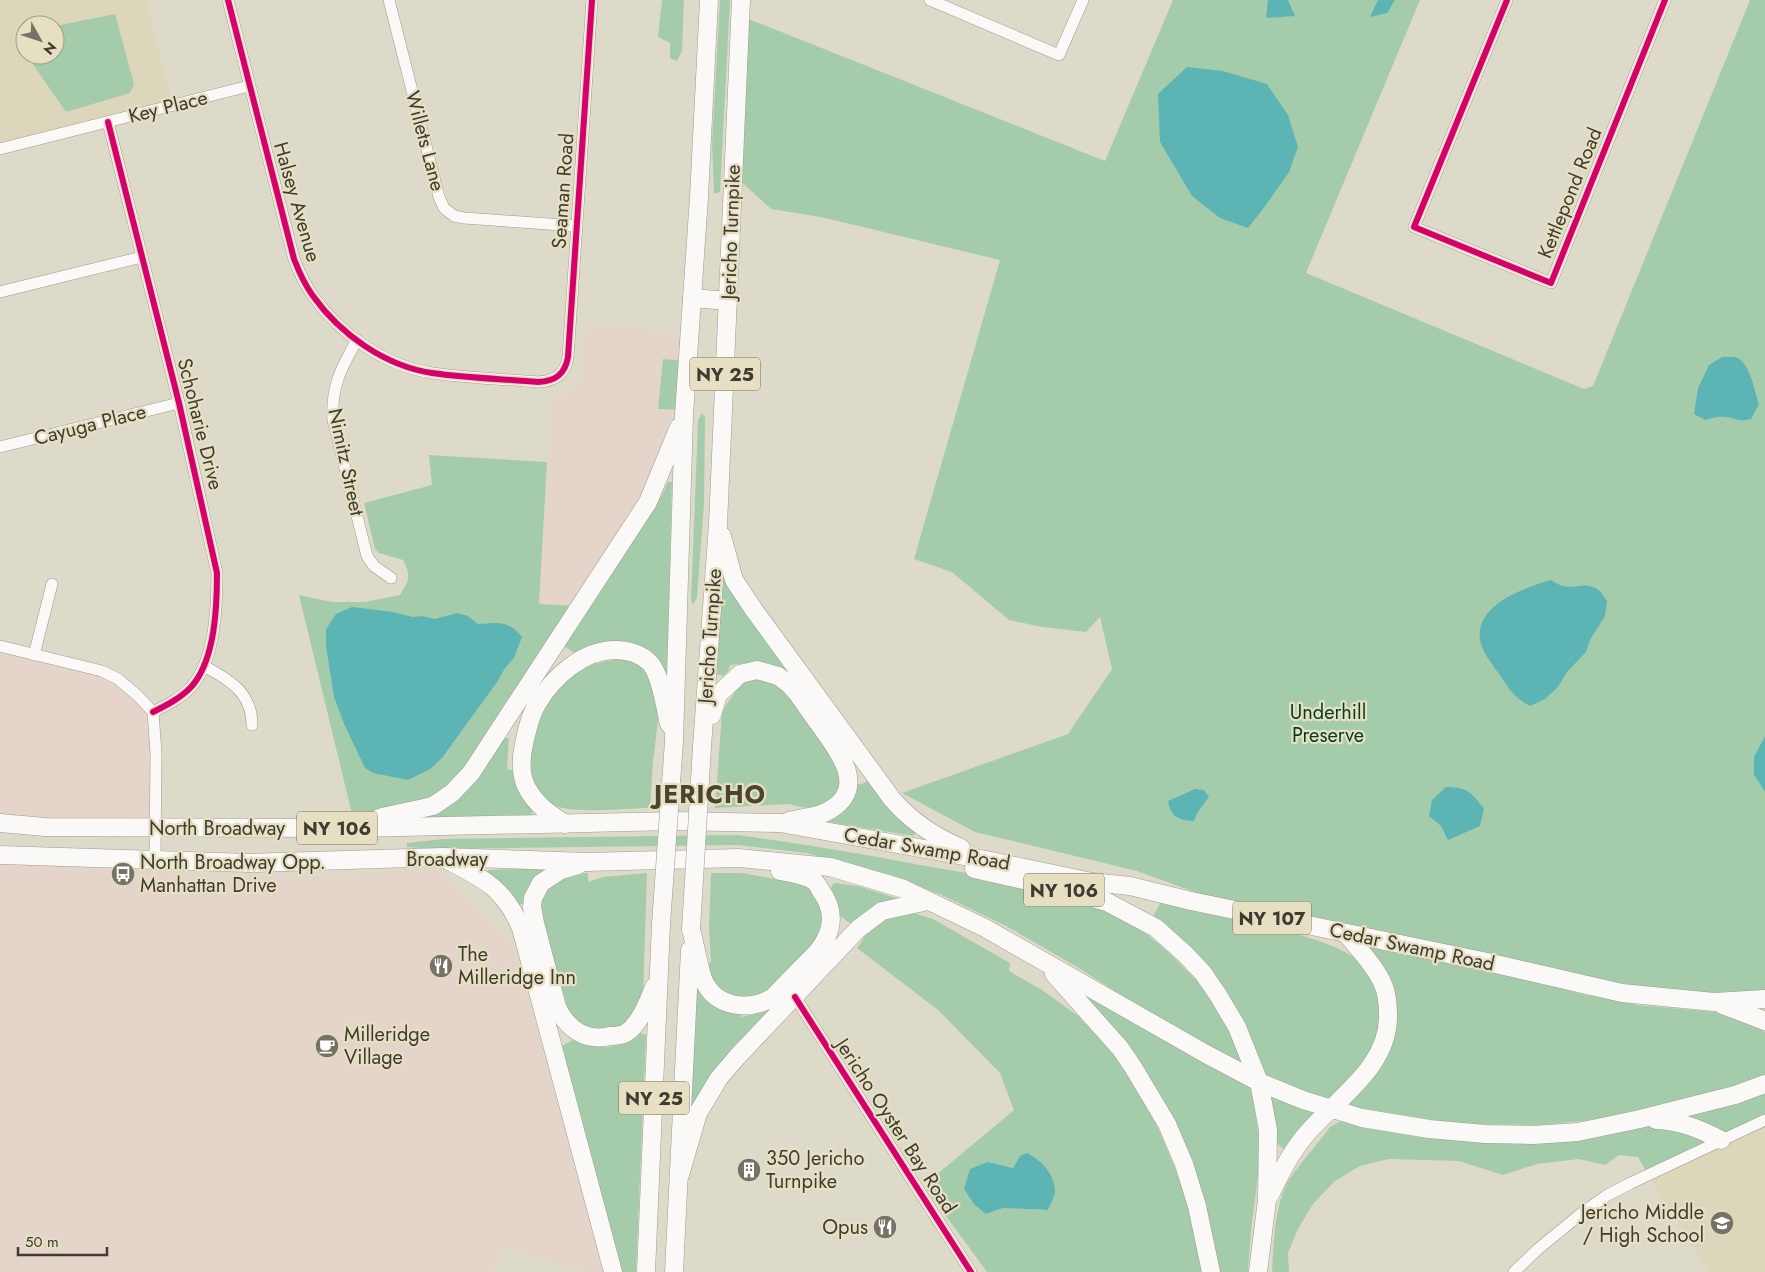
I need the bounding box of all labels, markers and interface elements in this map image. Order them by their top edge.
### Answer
north arrow [15,15,65,65]
text: N [39,38,61,59]
street label: Key Place [125,83,211,131]
street label: Willets Lane [398,88,452,194]
street label: Kettlepond Road [1531,123,1609,263]
street label: Seaman Road [544,132,582,250]
street label: Halsey Avenue [266,139,328,265]
street label: Jericho Turnpike [714,164,748,303]
street label: Schoharie Drive [170,355,230,493]
road number: NY 25 [690,358,760,390]
street label: Cayuga Place [31,397,149,453]
street label: Nimitz Street [320,406,372,519]
street label: Jericho Turnpike [691,568,729,707]
park label: Underhill Preserve [1290,698,1366,750]
district label: JERICHO [649,776,766,812]
road number: NY 106 [297,811,377,844]
street label: North Broadway [149,814,285,843]
street label: Cedar Swamp Road [842,820,1012,878]
street label: Broadway [406,845,488,874]
place label: North Broadway Opp. Manhattan Drive [140,848,326,900]
bus stop icon: North Broadway Opp. Manhattan Drive [110,861,136,887]
road number: NY 106 [1024,874,1104,906]
road number: NY 107 [1233,901,1311,934]
street label: Cedar Swamp Road [1327,915,1497,979]
place label: The Milleridge Inn [458,940,576,992]
restaurant icon: The Milleridge Inn [428,953,454,979]
place label: Milleridge Village [344,1020,430,1072]
street label: Jericho Oyster Bay Road [827,1030,964,1219]
cafe icon: Milleridge Village [314,1033,340,1059]
road number: NY 25 [619,1082,689,1114]
place label: 350 Jericho Turnpike [766,1144,864,1196]
building icon: 350 Jericho Turnpike [736,1157,762,1183]
place label: Jericho Middle / High School [1578,1198,1704,1250]
school or university icon: Jericho Middle / High School [1709,1210,1735,1236]
place label: Opus [822,1213,868,1242]
restaurant icon: Opus [872,1214,898,1240]
scale bar [18,1224,106,1256]
text: 50 m [25,1231,59,1253]

